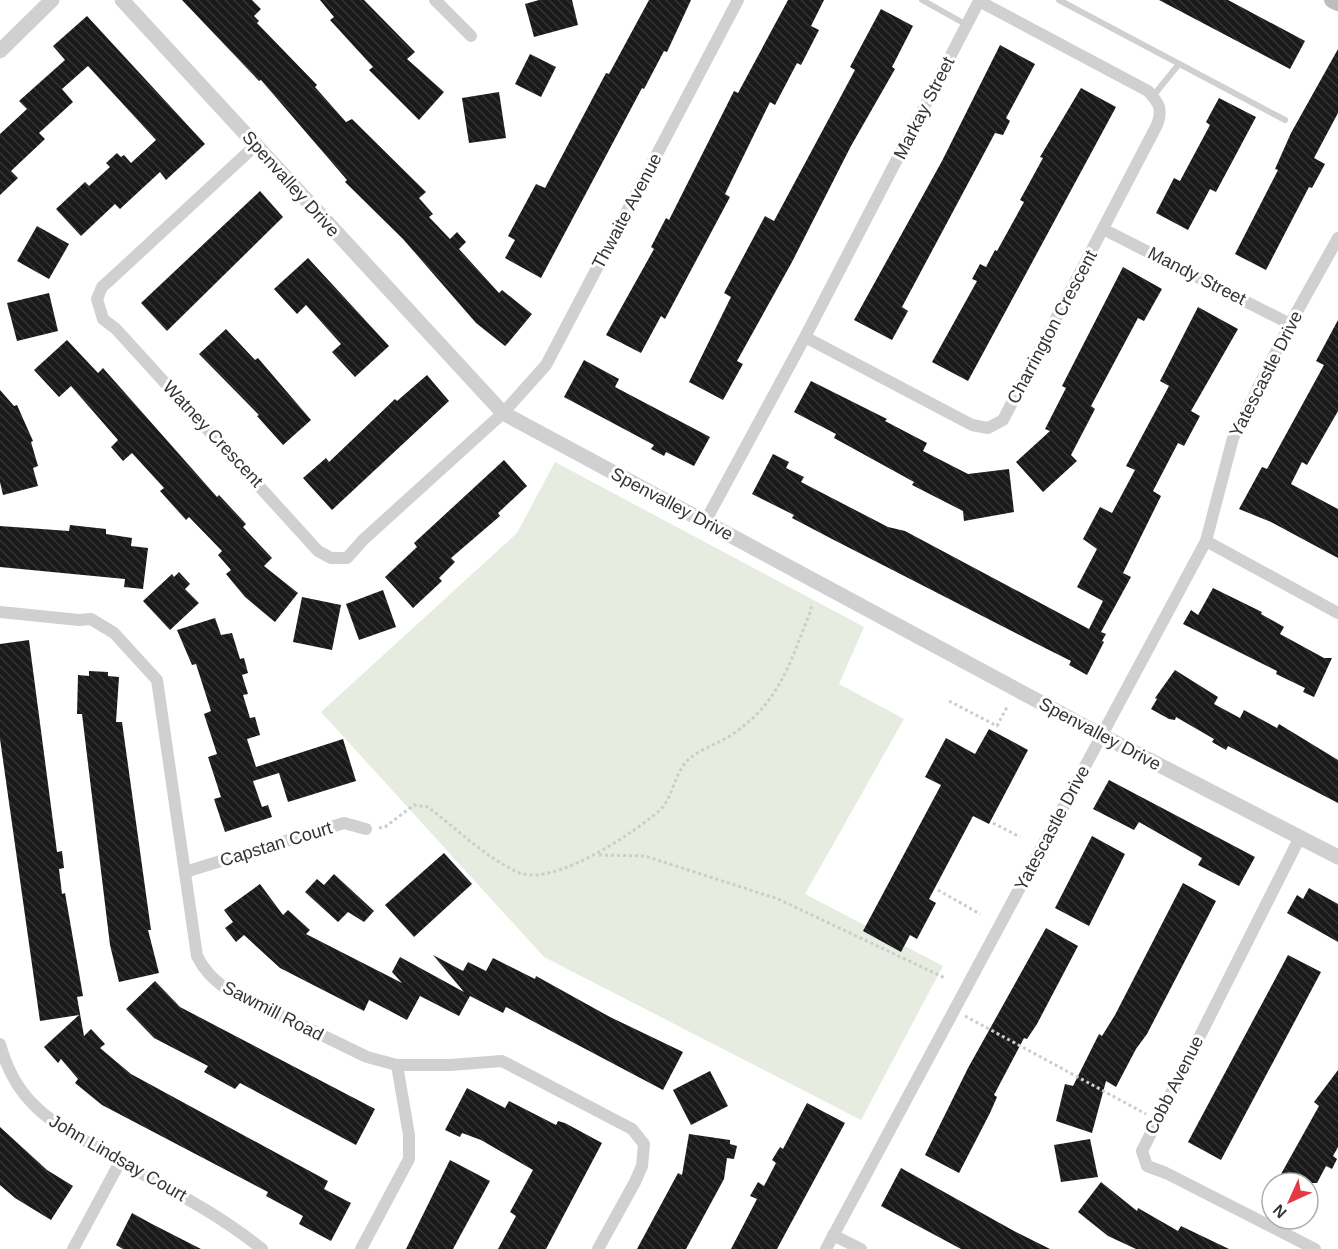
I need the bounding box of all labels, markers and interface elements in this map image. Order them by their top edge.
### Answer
street label: Markay Street [890,54,958,162]
street label: Spenvalley Drive [238,127,344,241]
street label: Thwaite Avenue [588,150,666,272]
street label: Mandy Street [1145,243,1249,309]
street label: Charrington Crescent [1003,247,1101,407]
street label: Yatescastle Drive [1226,308,1306,440]
street label: Watney Crescent [159,377,267,491]
street label: Spenvalley Drive [608,463,736,545]
street label: Spenvalley Drive [1036,693,1164,775]
street label: Yatescastle Drive [1011,762,1093,894]
street label: Capstan Court [218,817,334,871]
street label: Sawmill Road [219,977,327,1045]
street label: Cobb Avenue [1141,1032,1207,1138]
street label: John Lindsay Court [46,1111,190,1205]
north arrow [1260,1171,1320,1231]
text: N [1270,1201,1290,1221]

